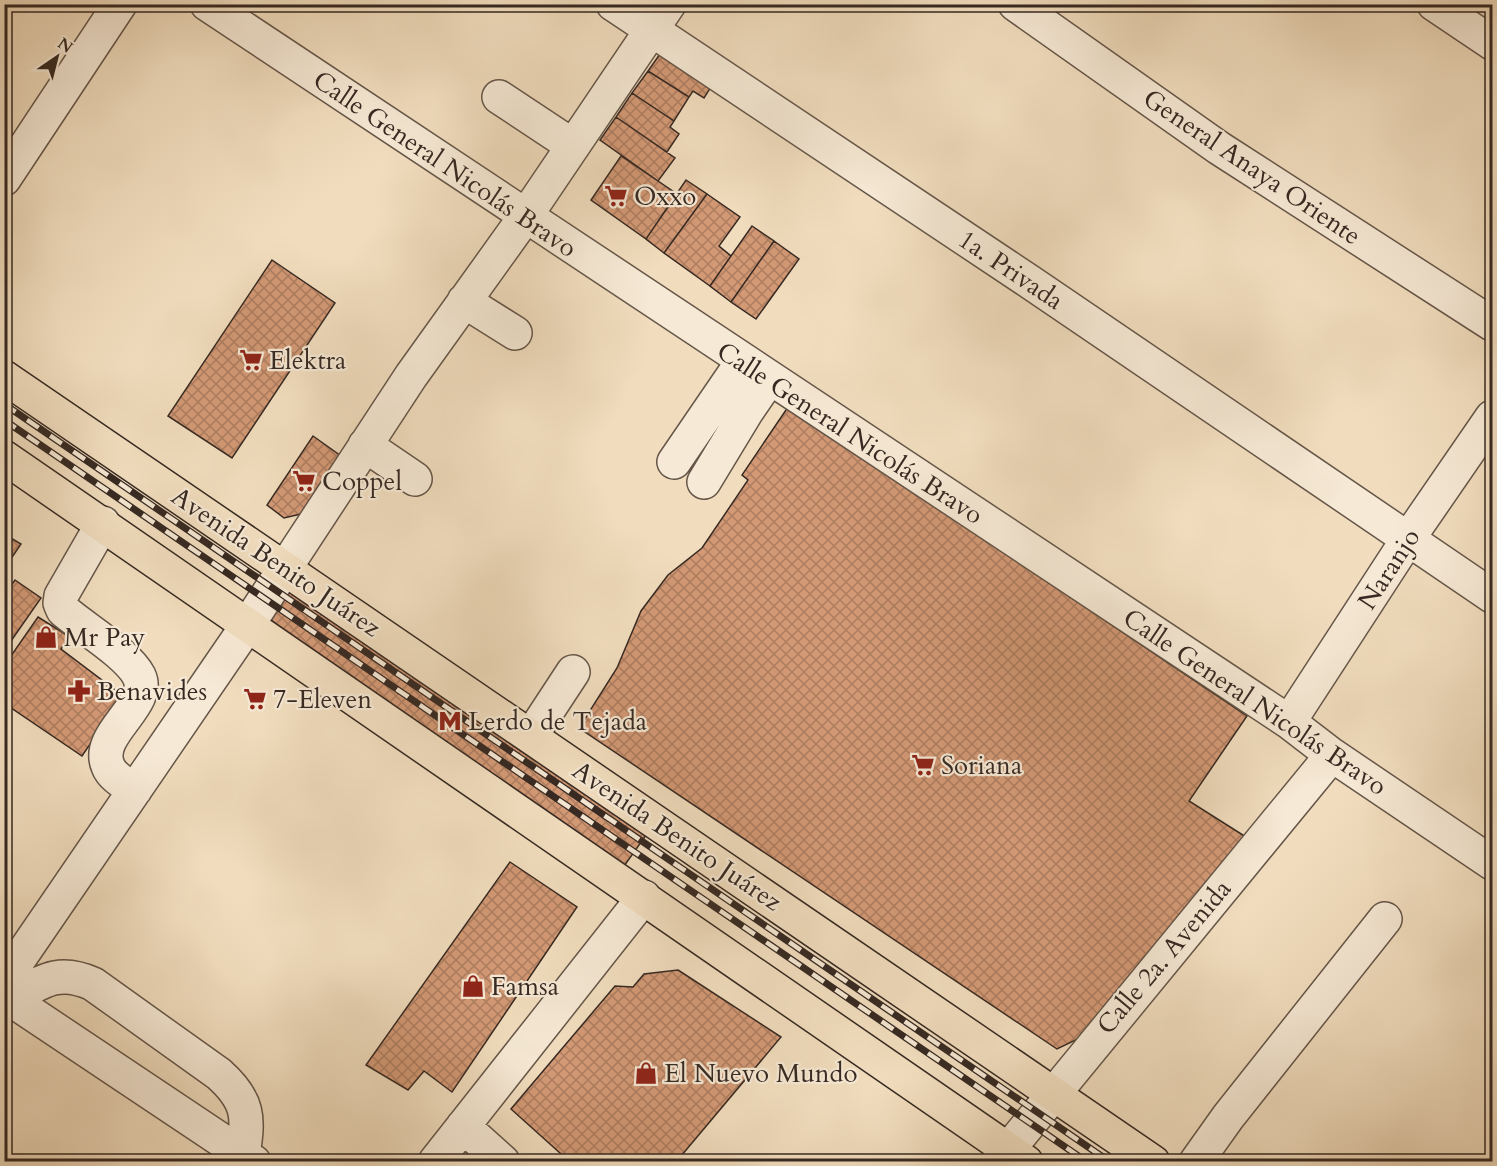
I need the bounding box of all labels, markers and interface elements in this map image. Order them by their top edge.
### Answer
north arrow [27,27,87,87]
text: N [53,33,77,59]
street label: Calle General Nicolás Bravo [306,63,584,265]
street label: General Anaya Oriente [1136,81,1368,253]
place label: Oxxo [634,179,696,214]
supermarket icon: Oxxo [603,183,629,209]
street label: 1a. Privada [952,222,1070,318]
street label: Calle General Nicolás Bravo [710,334,990,532]
place label: Elektra [269,343,346,378]
supermarket icon: Elektra [238,347,264,373]
place label: Coppel [322,464,402,499]
supermarket icon: Coppel [291,468,317,494]
street label: Avenida Benito Juárez [164,479,388,645]
street label: Naranjo [1350,522,1428,616]
street label: Calle General Nicolás Bravo [1116,601,1394,803]
place label: Mr Pay [64,620,146,655]
shop icon: Mr Pay [33,624,59,650]
place label: Benavides [97,674,207,709]
pharmacy icon: Benavides [66,678,92,704]
place label: 7-Eleven [273,682,372,717]
supermarket icon: 7-Eleven [242,686,268,712]
place label: Lerdo de Tejada [468,704,647,739]
metro station icon: Lerdo de Tejada [437,708,463,734]
place label: Soriana [941,748,1022,783]
supermarket icon: Soriana [910,752,936,778]
street label: Avenida Benito Juárez [565,753,789,919]
street label: Calle 2a. Avenida [1089,872,1239,1042]
place label: Famsa [491,969,559,1004]
shop icon: Famsa [460,973,486,999]
place label: El Nuevo Mundo [664,1056,858,1091]
shop icon: El Nuevo Mundo [633,1060,659,1086]

